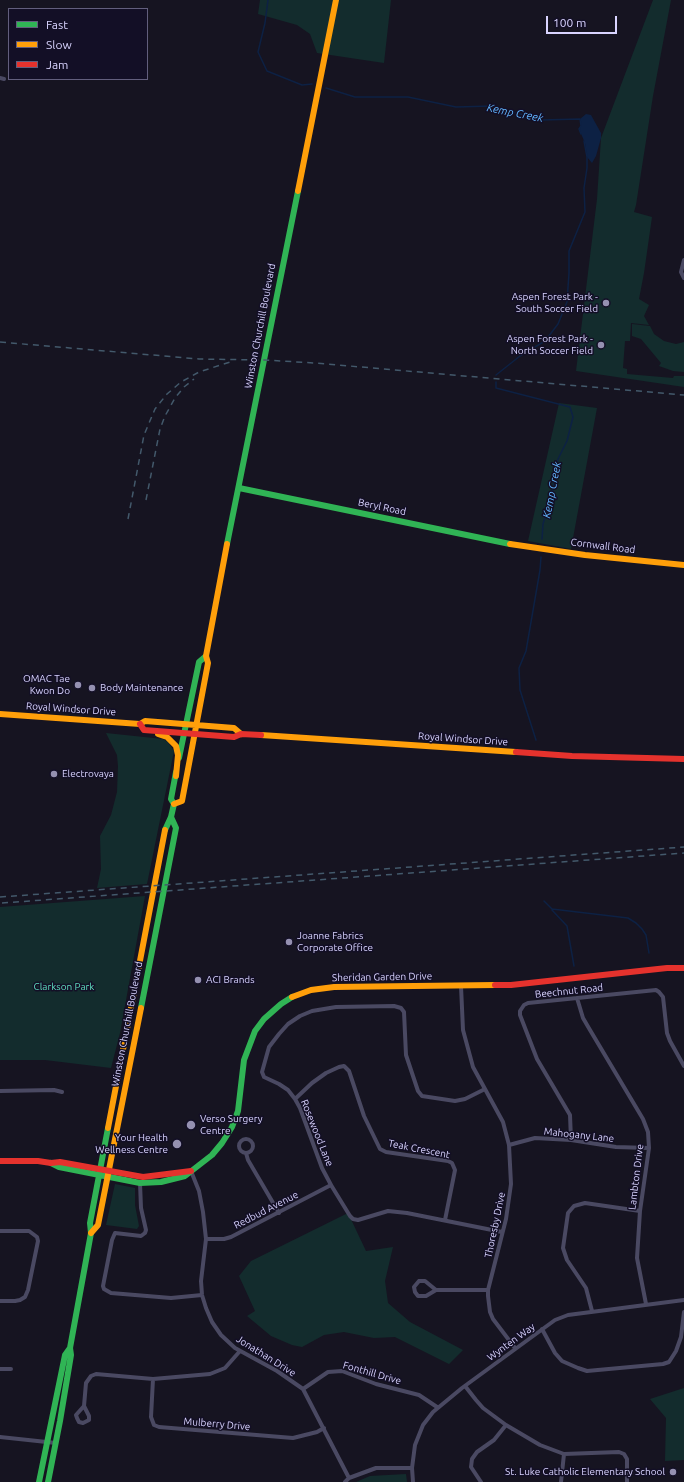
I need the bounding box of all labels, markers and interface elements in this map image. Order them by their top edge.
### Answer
legend [8,8,148,80]
scale bar [548,8,619,34]
text: 100 m [553,16,586,29]
text: Fast [46,18,68,31]
text: Slow [46,38,72,51]
text: Jam [46,58,68,71]
water label: Kemp Creek [486,101,544,125]
street label: Winston Churchill Boulevard [242,263,278,389]
place label: Aspen Forest Park - South Soccer Field [512,291,598,314]
marker: Aspen Forest Park - South Soccer Field [601,298,611,308]
place label: Aspen Forest Park - North Soccer Field [507,333,593,356]
marker: Aspen Forest Park - North Soccer Field [596,340,606,350]
water label: Kemp Creek [540,461,564,519]
street label: Beryl Road [357,496,407,518]
street label: Cornwall Road [570,536,636,556]
place label: OMAC Tae Kwon Do [23,673,70,696]
marker: OMAC Tae Kwon Do [73,680,83,690]
place label: Body Maintenance [100,682,183,694]
marker: Body Maintenance [87,683,97,693]
street label: Royal Windsor Drive [26,700,116,718]
street label: Royal Windsor Drive [418,730,508,748]
place label: Electrovaya [62,768,114,780]
marker: Electrovaya [49,769,59,779]
place label: Joanne Fabrics Corporate Office [297,930,373,954]
marker: Joanne Fabrics Corporate Office [284,937,294,947]
street label: Winston Churchill Boulevard [109,961,145,1087]
street label: Sheridan Garden Drive [332,970,432,984]
place label: ACI Brands [206,974,255,986]
marker: ACI Brands [193,975,203,985]
park label: Clarkson Park [34,981,94,993]
street label: Beechnut Road [534,981,604,1001]
street label: Rosewood Lane [298,1098,336,1168]
place label: Verso Surgery Centre [200,1113,263,1136]
marker: Verso Surgery Centre [185,1119,197,1131]
street label: Mahogany Lane [543,1125,615,1145]
place label: Your Health Wellness Centre [95,1132,168,1156]
street label: Teak Crescent [387,1137,451,1161]
marker: Your Health Wellness Centre [171,1138,183,1150]
street label: Lambton Drive [626,1143,646,1211]
street label: Redbud Avenue [232,1189,300,1231]
street label: Thoresby Drive [482,1191,508,1259]
street label: Wynten Way [485,1321,537,1363]
street label: Jonathan Drive [234,1333,298,1379]
street label: Fonthill Drive [341,1359,403,1387]
street label: Mulberry Drive [183,1415,251,1433]
place label: St. Luke Catholic Elementary School [505,1466,665,1478]
marker: St. Luke Catholic Elementary School [668,1467,678,1477]

